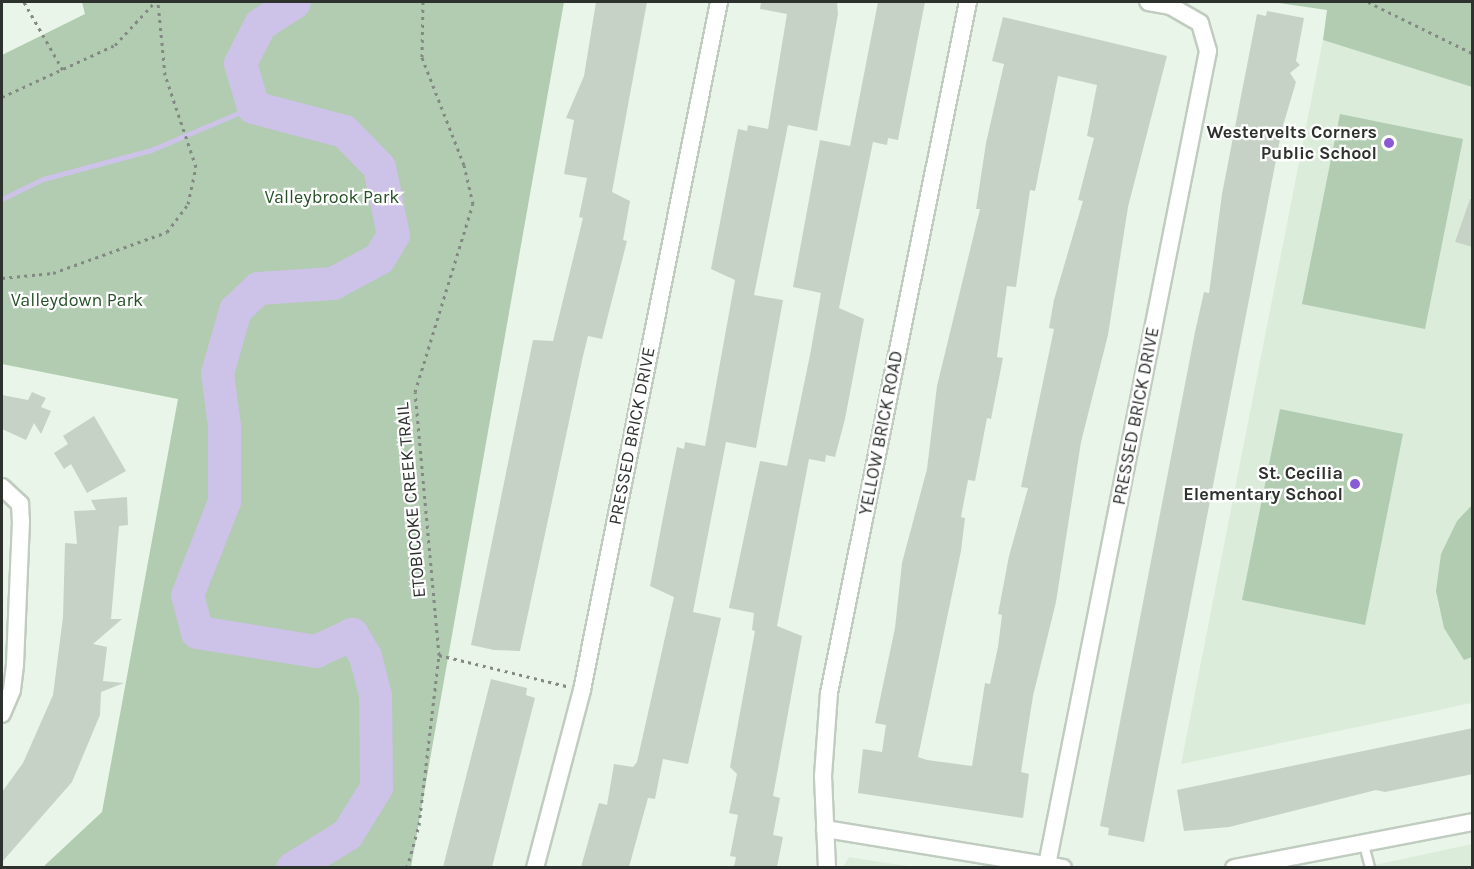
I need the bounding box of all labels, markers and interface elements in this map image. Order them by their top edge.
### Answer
place label: Westervelts Corners Public School [1206,122,1377,164]
marker: Westervelts Corners Public School [1382,136,1396,150]
park label: Valleybrook Park [265,186,399,208]
park label: Valleydown Park [11,289,143,311]
street label: PRESSED BRICK DRIVE [1108,325,1164,507]
street label: PRESSED BRICK DRIVE [604,345,660,527]
street label: YELLOW BRICK ROAD [854,349,908,517]
street label: ETOBICOKE CREEK TRAIL [392,401,430,599]
place label: St. Cecilia Elementary School [1183,463,1343,506]
marker: St. Cecilia Elementary School [1348,477,1362,491]

